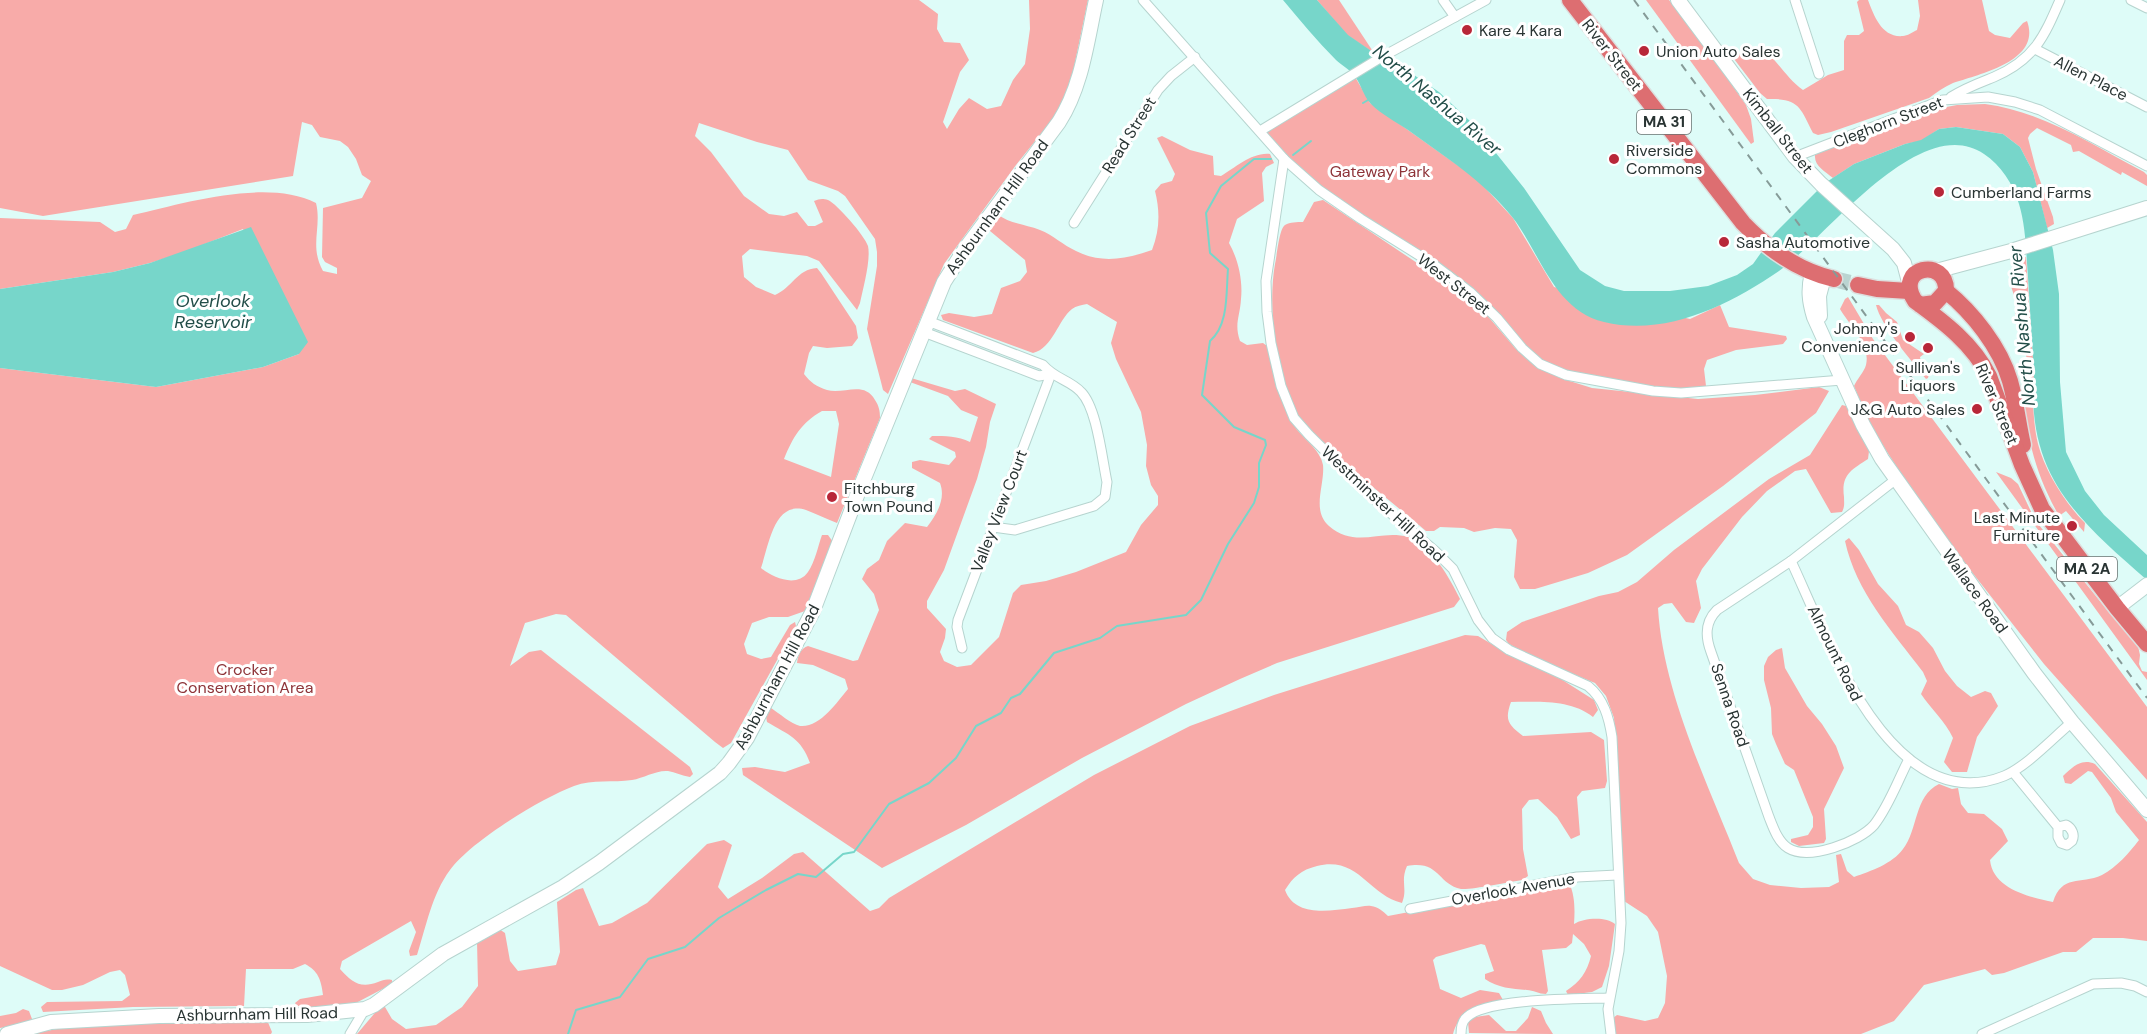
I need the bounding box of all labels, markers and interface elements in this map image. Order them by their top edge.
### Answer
street label: River Street [1577,15,1647,95]
place label: Kare 4 Kara [1479,20,1562,41]
marker: Kare 4 Kara [1460,23,1474,37]
water label: North Nashua River [1368,39,1507,162]
place label: Union Auto Sales [1656,41,1781,62]
marker: Union Auto Sales [1637,44,1651,58]
street label: Allen Place [2051,50,2131,106]
street label: Kimball Street [1738,84,1818,178]
street label: Cleghorn Street [1830,91,1946,153]
street label: Read Street [1097,93,1161,177]
road number: MA 31 [1637,110,1691,134]
street label: Ashburnham Hill Road [941,135,1053,279]
place label: Riverside Commons [1626,140,1702,179]
marker: Riverside Commons [1607,152,1621,166]
park label: Gateway Park [1330,161,1430,182]
place label: Cumberland Farms [1951,182,2092,203]
marker: Cumberland Farms [1932,185,1946,199]
place label: Sasha Automotive [1736,232,1870,253]
marker: Sasha Automotive [1717,235,1731,249]
water label: North Nashua River [2003,244,2041,407]
street label: West Street [1413,249,1495,319]
water label: Overlook Reservoir [174,289,253,334]
place label: Johnny's Convenience [1801,318,1898,357]
marker: Johnny's Convenience [1903,330,1917,344]
marker: Sullivan's Liquors [1921,341,1935,355]
place label: Sullivan's Liquors [1895,357,1961,396]
street label: River Street [1971,360,2023,448]
place label: J&G Auto Sales [1851,399,1965,420]
marker: J&G Auto Sales [1970,402,1984,416]
street label: Westminster Hill Road [1317,441,1449,567]
street label: Valley View Court [966,447,1032,575]
place label: Fitchburg Town Pound [844,478,933,517]
marker: Fitchburg Town Pound [825,490,839,504]
place label: Last Minute Furniture [1974,507,2060,546]
marker: Last Minute Furniture [2065,519,2079,533]
street label: Wallace Road [1937,545,2013,637]
road number: MA 2A [2057,557,2117,581]
street label: Ashburnham Hill Road [730,601,824,753]
street label: Almount Road [1803,602,1867,704]
park label: Crocker Conservation Area [177,659,313,698]
street label: Senna Road [1706,660,1754,750]
street label: Overlook Avenue [1450,868,1576,910]
street label: Ashburnham Hill Road [176,1002,338,1026]

